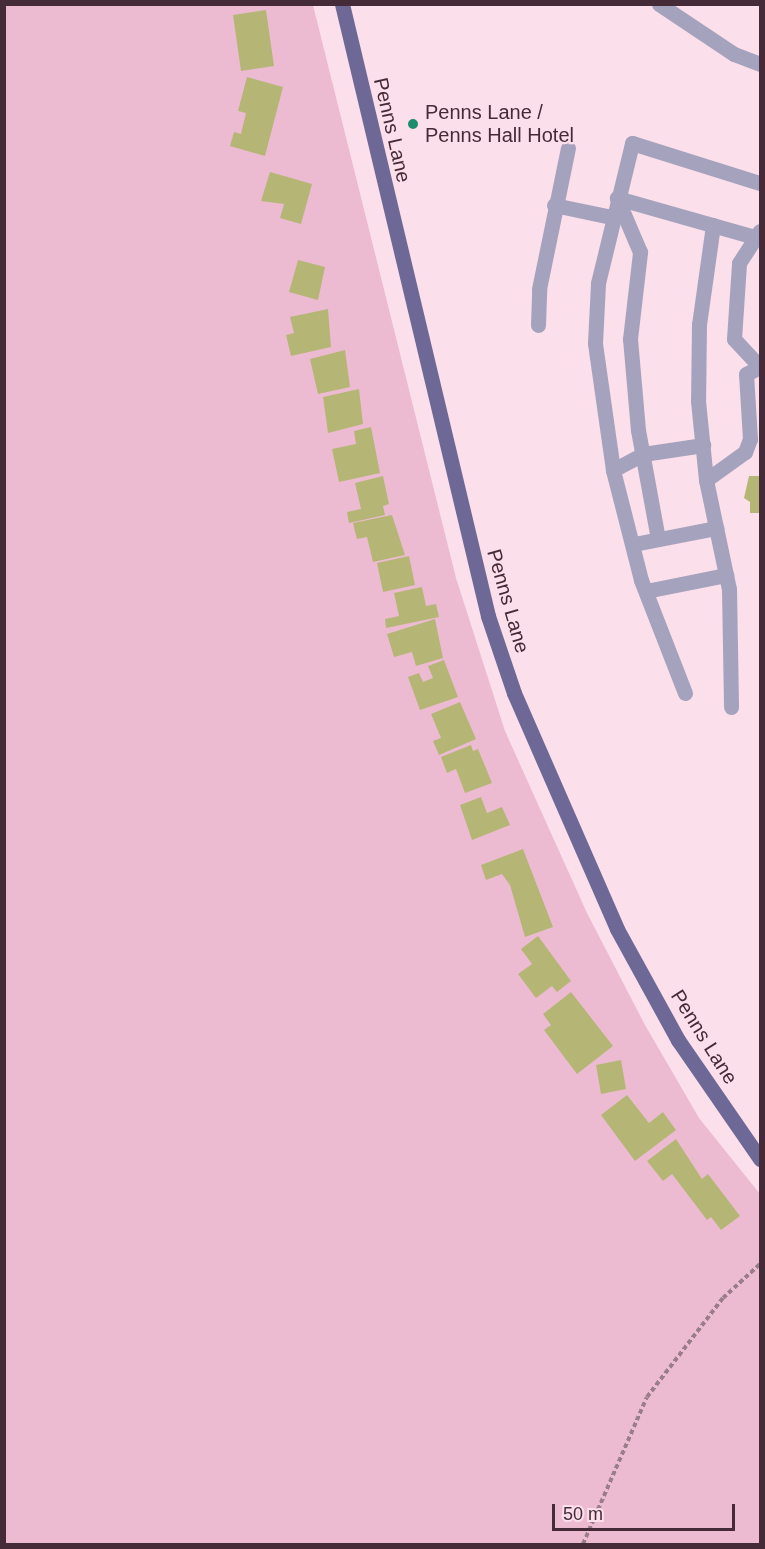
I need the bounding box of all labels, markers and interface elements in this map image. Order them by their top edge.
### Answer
street label: Penns Lane [368,75,416,185]
place label: Penns Lane / Penns Hall Hotel [425,100,574,147]
marker: Penns Lane / Penns Hall Hotel [406,117,420,131]
street label: Penns Lane [482,546,534,656]
street label: Penns Lane [666,985,742,1089]
scale bar [555,1492,738,1530]
text: 50 m [563,1504,603,1524]

